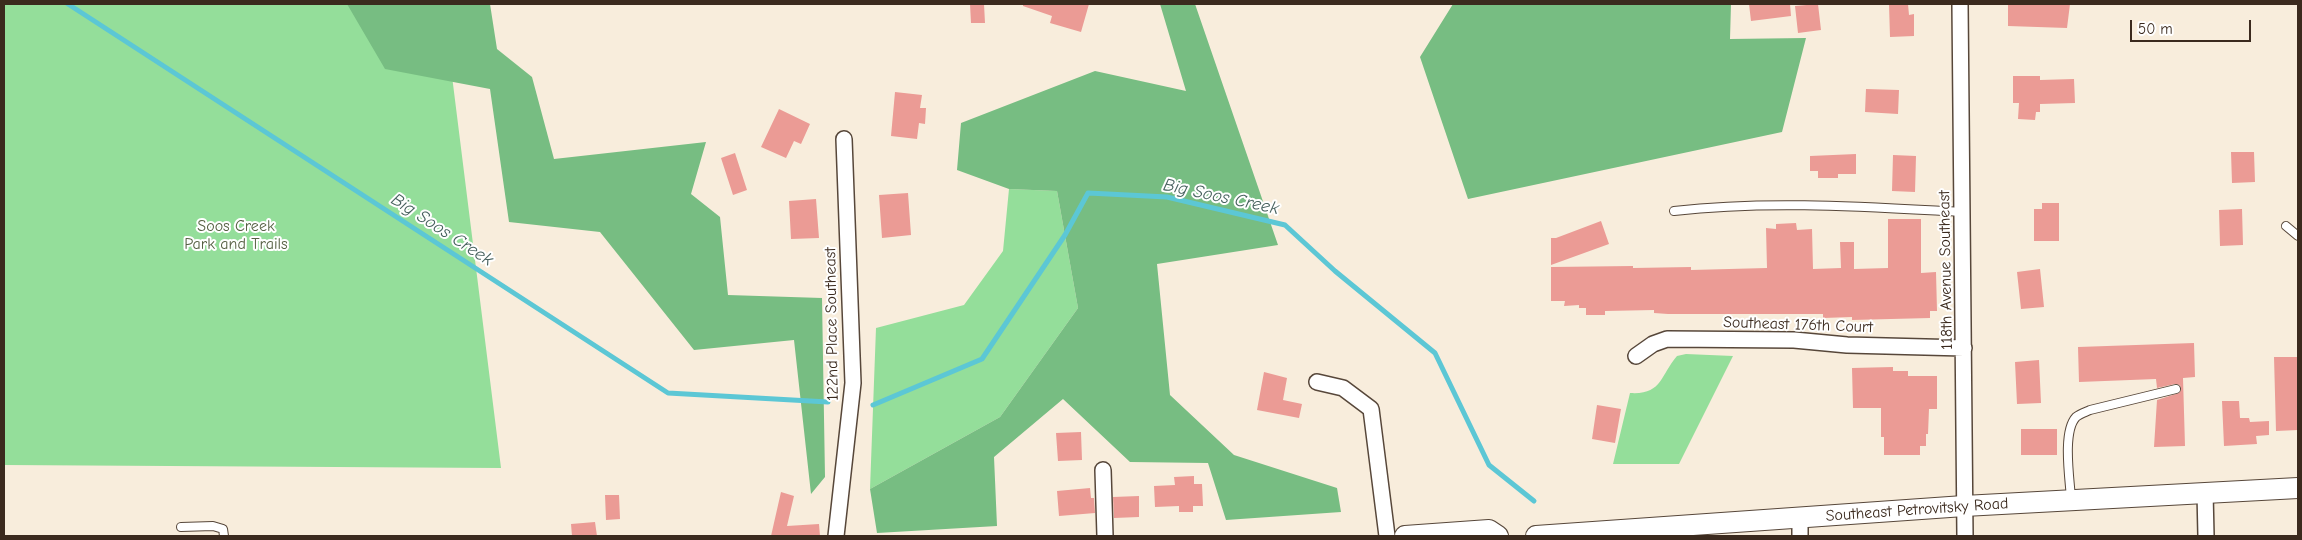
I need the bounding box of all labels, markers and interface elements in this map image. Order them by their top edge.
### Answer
scale bar [2132,10,2253,42]
text: 50 m [2138,20,2173,38]
water label: Big Soos Creek [1161,174,1281,220]
water label: Big Soos Creek [387,189,497,271]
street label: 118th Avenue Southeast [1935,190,1957,350]
park label: Soos Creek Park and Trails [184,216,288,254]
street label: 122nd Place Southeast [821,247,843,401]
street label: Southeast 176th Court [1723,313,1873,337]
street label: Southeast Petrovitsky Road [1825,494,2009,526]

